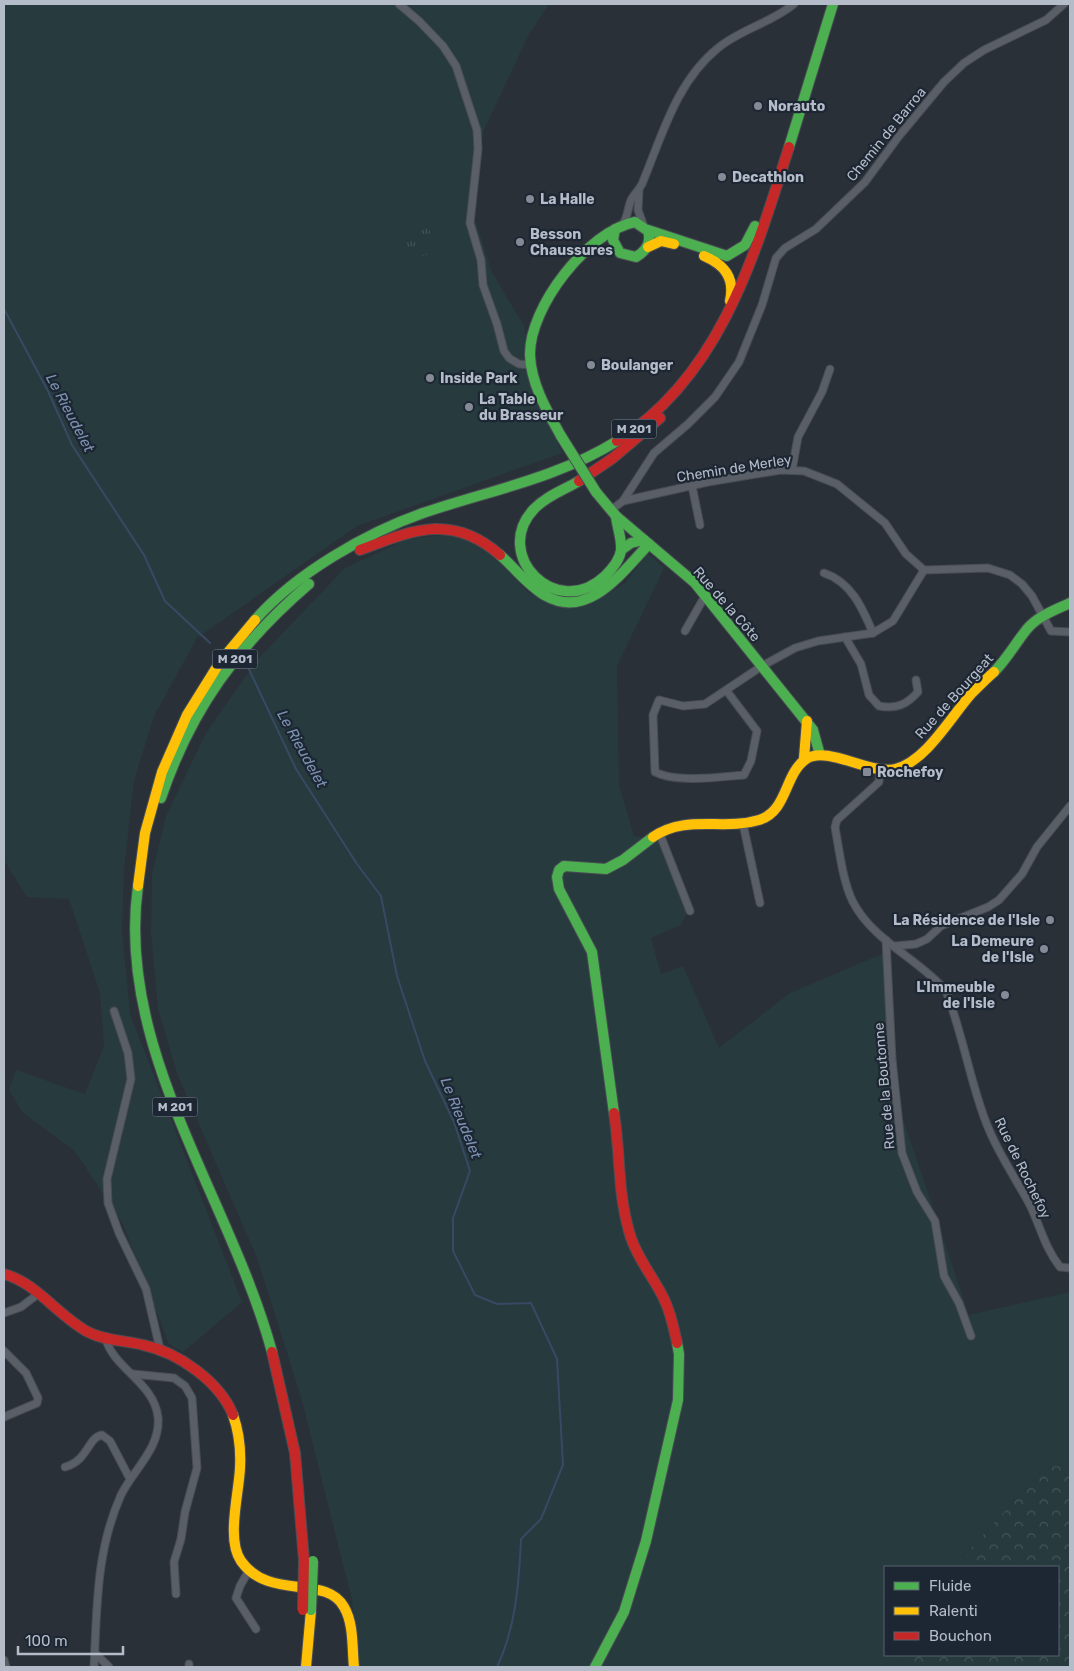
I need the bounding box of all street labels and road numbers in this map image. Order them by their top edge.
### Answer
street label: Chemin de Barroa [843,84,930,185]
road number: M 201 [612,419,656,438]
street label: Chemin de Merley [675,451,793,486]
street label: Rue de la Côte [689,563,764,645]
road number: M 201 [212,650,258,669]
street label: Rue de Bourgeat [912,650,997,742]
street label: Rue de la Boutonne [870,1022,899,1150]
road number: M 201 [152,1098,198,1116]
street label: Rue de Rochefoy [991,1115,1054,1222]

